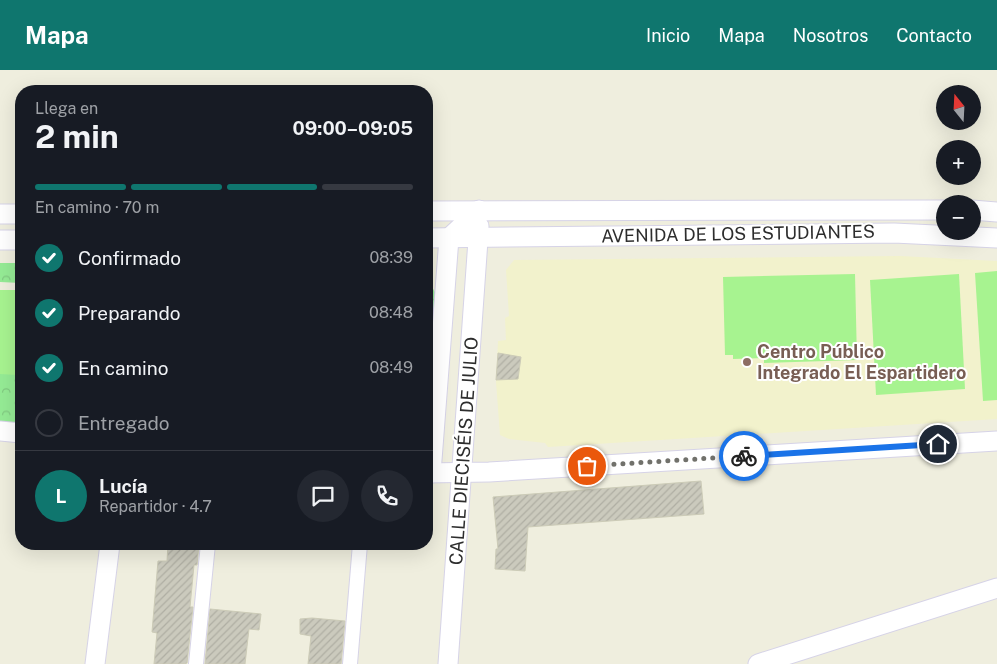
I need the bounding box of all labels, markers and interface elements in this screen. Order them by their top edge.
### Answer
text: Mapa [25,21,89,49]
text: Inicio [646,25,690,46]
text: Mapa [718,25,765,46]
text: Nosotros [793,25,868,46]
text: Contacto [896,25,972,46]
north arrow [936,85,981,130]
map controls [936,85,981,240]
text: Llega en [35,99,98,118]
text: 09:00–09:05 [293,117,413,139]
text: 2 min [35,118,119,155]
button: + [936,140,981,185]
button: − [936,195,981,240]
text: En camino · 70 m [35,198,159,217]
street label: AVENIDA DE LOS ESTUDIANTES [601,221,875,246]
icon: check [35,244,63,272]
text: Confirmado [78,247,181,269]
text: 08:39 [369,248,413,267]
icon: check [35,299,63,327]
text: Preparando [78,302,180,324]
text: 08:48 [369,303,413,322]
street label: CALLE DIECISÉIS DE JULIO [444,336,482,566]
place label: Centro Público Integrado El Espartidero [757,341,966,383]
icon: check [35,354,63,382]
marker: Centro Público Integrado El Espartidero [741,356,753,368]
text: En camino [78,357,169,379]
text: 08:49 [369,358,413,377]
text: Entregado [78,412,170,434]
pin [917,423,959,465]
icon: home [924,430,952,458]
courier [719,431,769,481]
icon: bike [730,442,758,470]
pin [566,445,608,487]
icon: bag [573,452,601,480]
button: chat [297,470,349,522]
button: phone [361,470,413,522]
text: Lucía [99,475,148,497]
text: L [56,485,66,507]
text: Repartidor · 4.7 [99,497,212,516]

